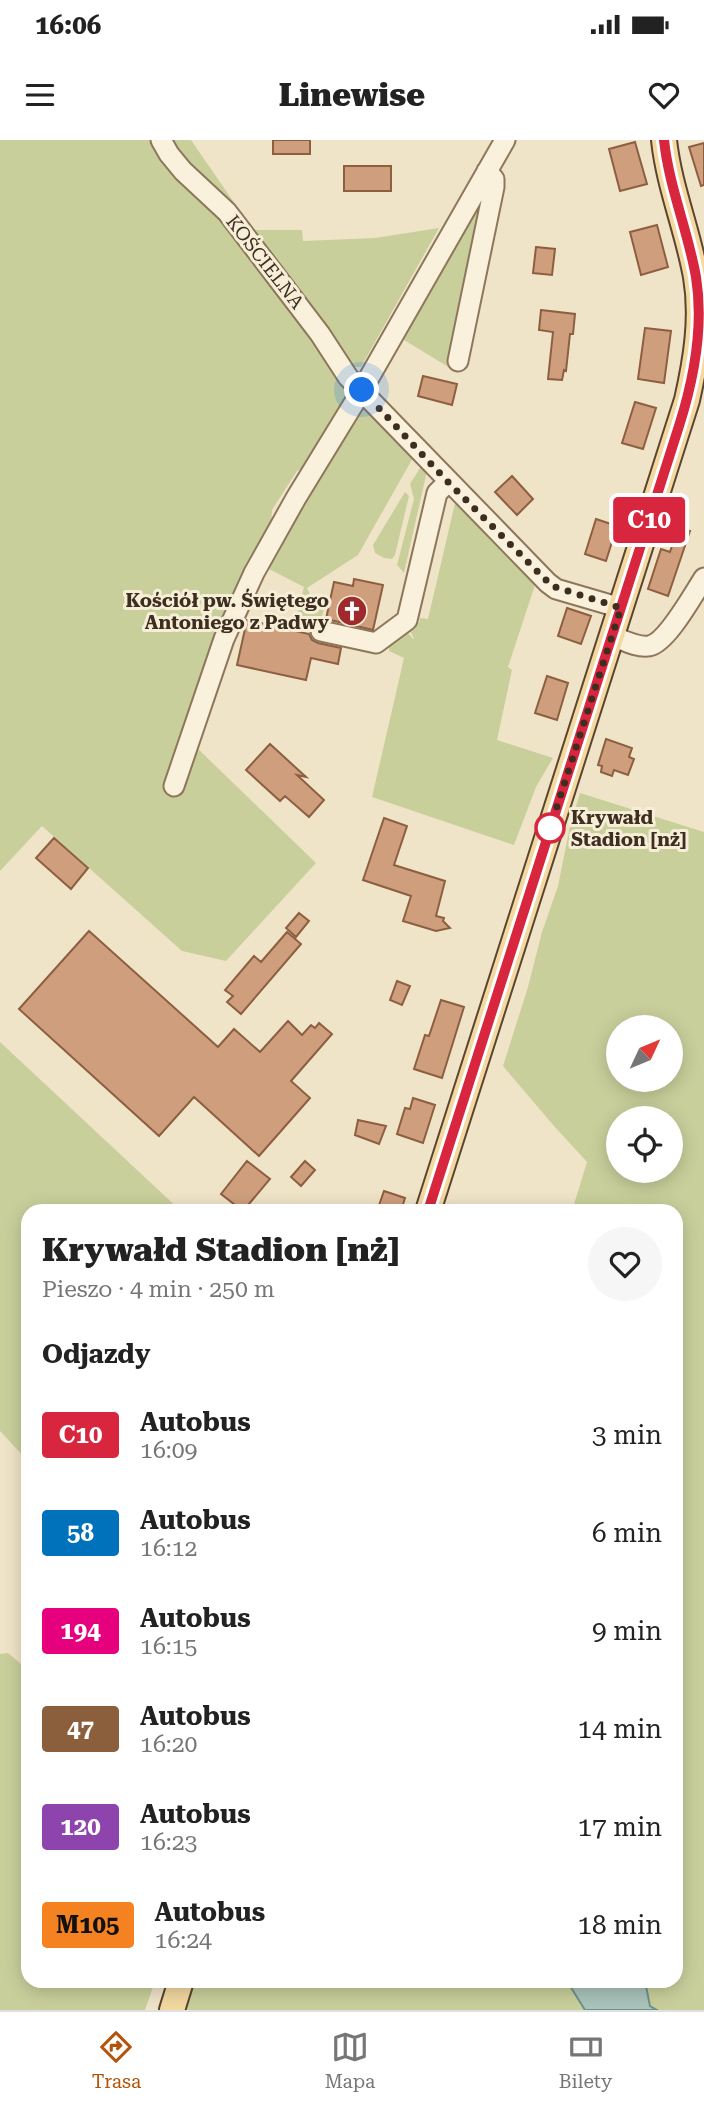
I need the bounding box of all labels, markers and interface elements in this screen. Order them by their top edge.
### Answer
text: 16:06 [35,10,101,40]
icon: menu [21,76,59,114]
text: Linewise [279,76,425,114]
icon: heart [645,76,683,114]
street label: KOŚCIELNA [221,211,309,314]
your location [344,372,379,407]
line badge: C10 [609,497,689,543]
text: C10 [627,506,671,534]
place label: Kościół pw. Świętego Antoniego z Padwy [125,588,330,634]
church icon: Kościół pw. Świętego Antoniego z Padwy [335,594,369,628]
place label: Krywałd Stadion [nż] [571,806,686,851]
marker: Krywałd Stadion [nż] [535,813,565,843]
north arrow [606,1015,682,1092]
map controls [606,1015,683,1183]
button: locate [606,1106,683,1183]
button: heart [588,1227,662,1301]
text: Krywałd Stadion [nż] [42,1230,399,1269]
text: Pieszo · 4 min · 250 m [42,1276,275,1303]
text: Odjazdy [42,1339,150,1369]
text: Autobus [140,1407,251,1437]
text: 3 min [592,1420,662,1450]
text: C10 [59,1421,102,1449]
text: 16:09 [140,1437,197,1464]
text: Autobus [140,1505,251,1535]
text: 6 min [592,1518,662,1548]
text: 58 [67,1519,94,1547]
text: 16:12 [140,1535,197,1562]
text: Autobus [140,1603,251,1633]
text: 9 min [592,1616,662,1646]
text: 194 [60,1617,101,1645]
text: 16:15 [140,1633,197,1660]
text: Autobus [140,1701,251,1731]
text: 14 min [578,1714,662,1744]
text: 47 [67,1715,94,1743]
text: 16:20 [140,1731,197,1758]
text: Autobus [140,1799,251,1829]
text: 17 min [578,1812,662,1842]
text: 120 [60,1813,101,1841]
text: 16:23 [140,1829,197,1856]
text: Autobus [155,1897,265,1927]
text: 18 min [578,1910,662,1940]
text: M105 [56,1911,120,1939]
text: 16:24 [155,1927,212,1954]
tab: Trasa [92,2028,141,2093]
tab: Mapa [325,2028,375,2093]
tab: Bilety [559,2028,612,2093]

